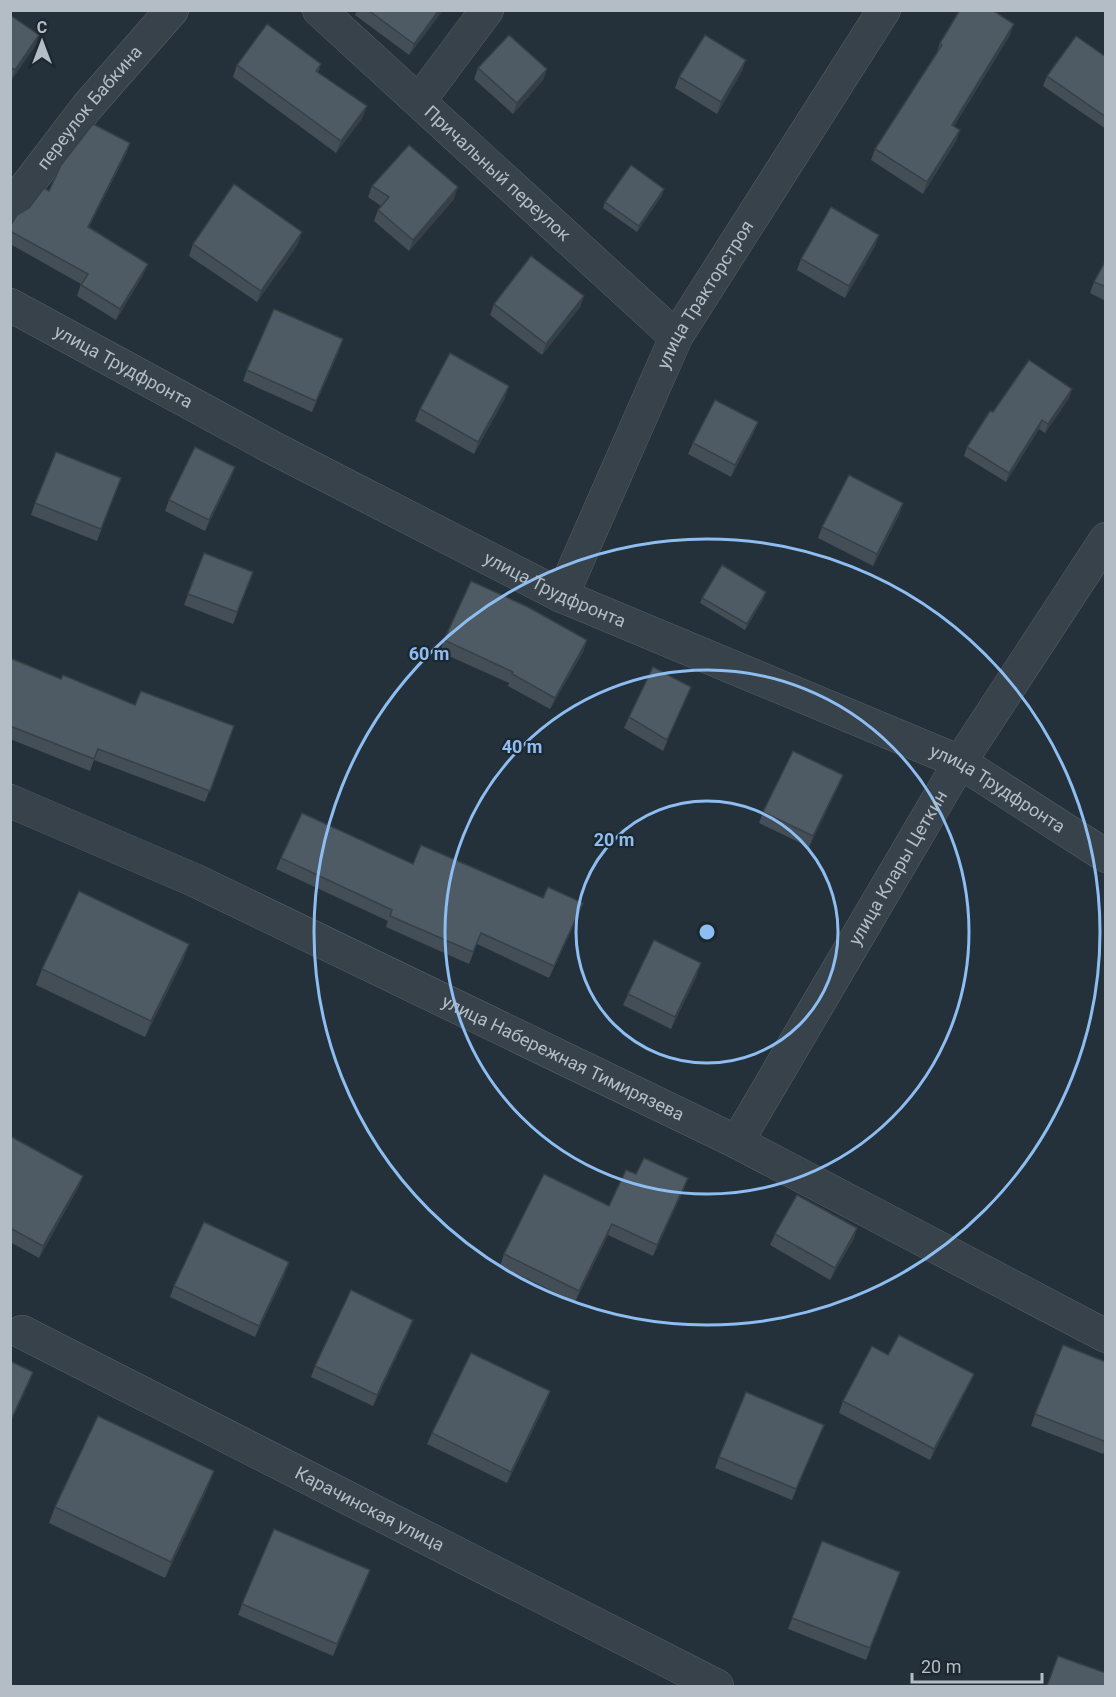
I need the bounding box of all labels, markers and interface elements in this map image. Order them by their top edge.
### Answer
north arrow [12,12,72,72]
text: С [37,18,47,37]
street label: переулок Бабкина [32,41,146,173]
street label: Причальный переулок [420,101,575,245]
street label: улица Тракторстроя [652,216,757,372]
street label: улица Трудфронта [51,320,196,412]
street label: улица Трудфронта [481,547,629,631]
text: 60 m [409,643,449,664]
text: 40 m [502,736,542,757]
street label: улица Трудфронта [927,740,1069,837]
street label: улица Клары Цеткин [844,786,951,949]
text: 20 m [594,829,634,850]
centre of rings [697,922,717,942]
street label: улица Набережная Тимирязева [439,990,688,1125]
street label: Карачинская улица [292,1462,448,1555]
scale bar [912,1646,1042,1684]
text: 20 m [921,1656,961,1677]

